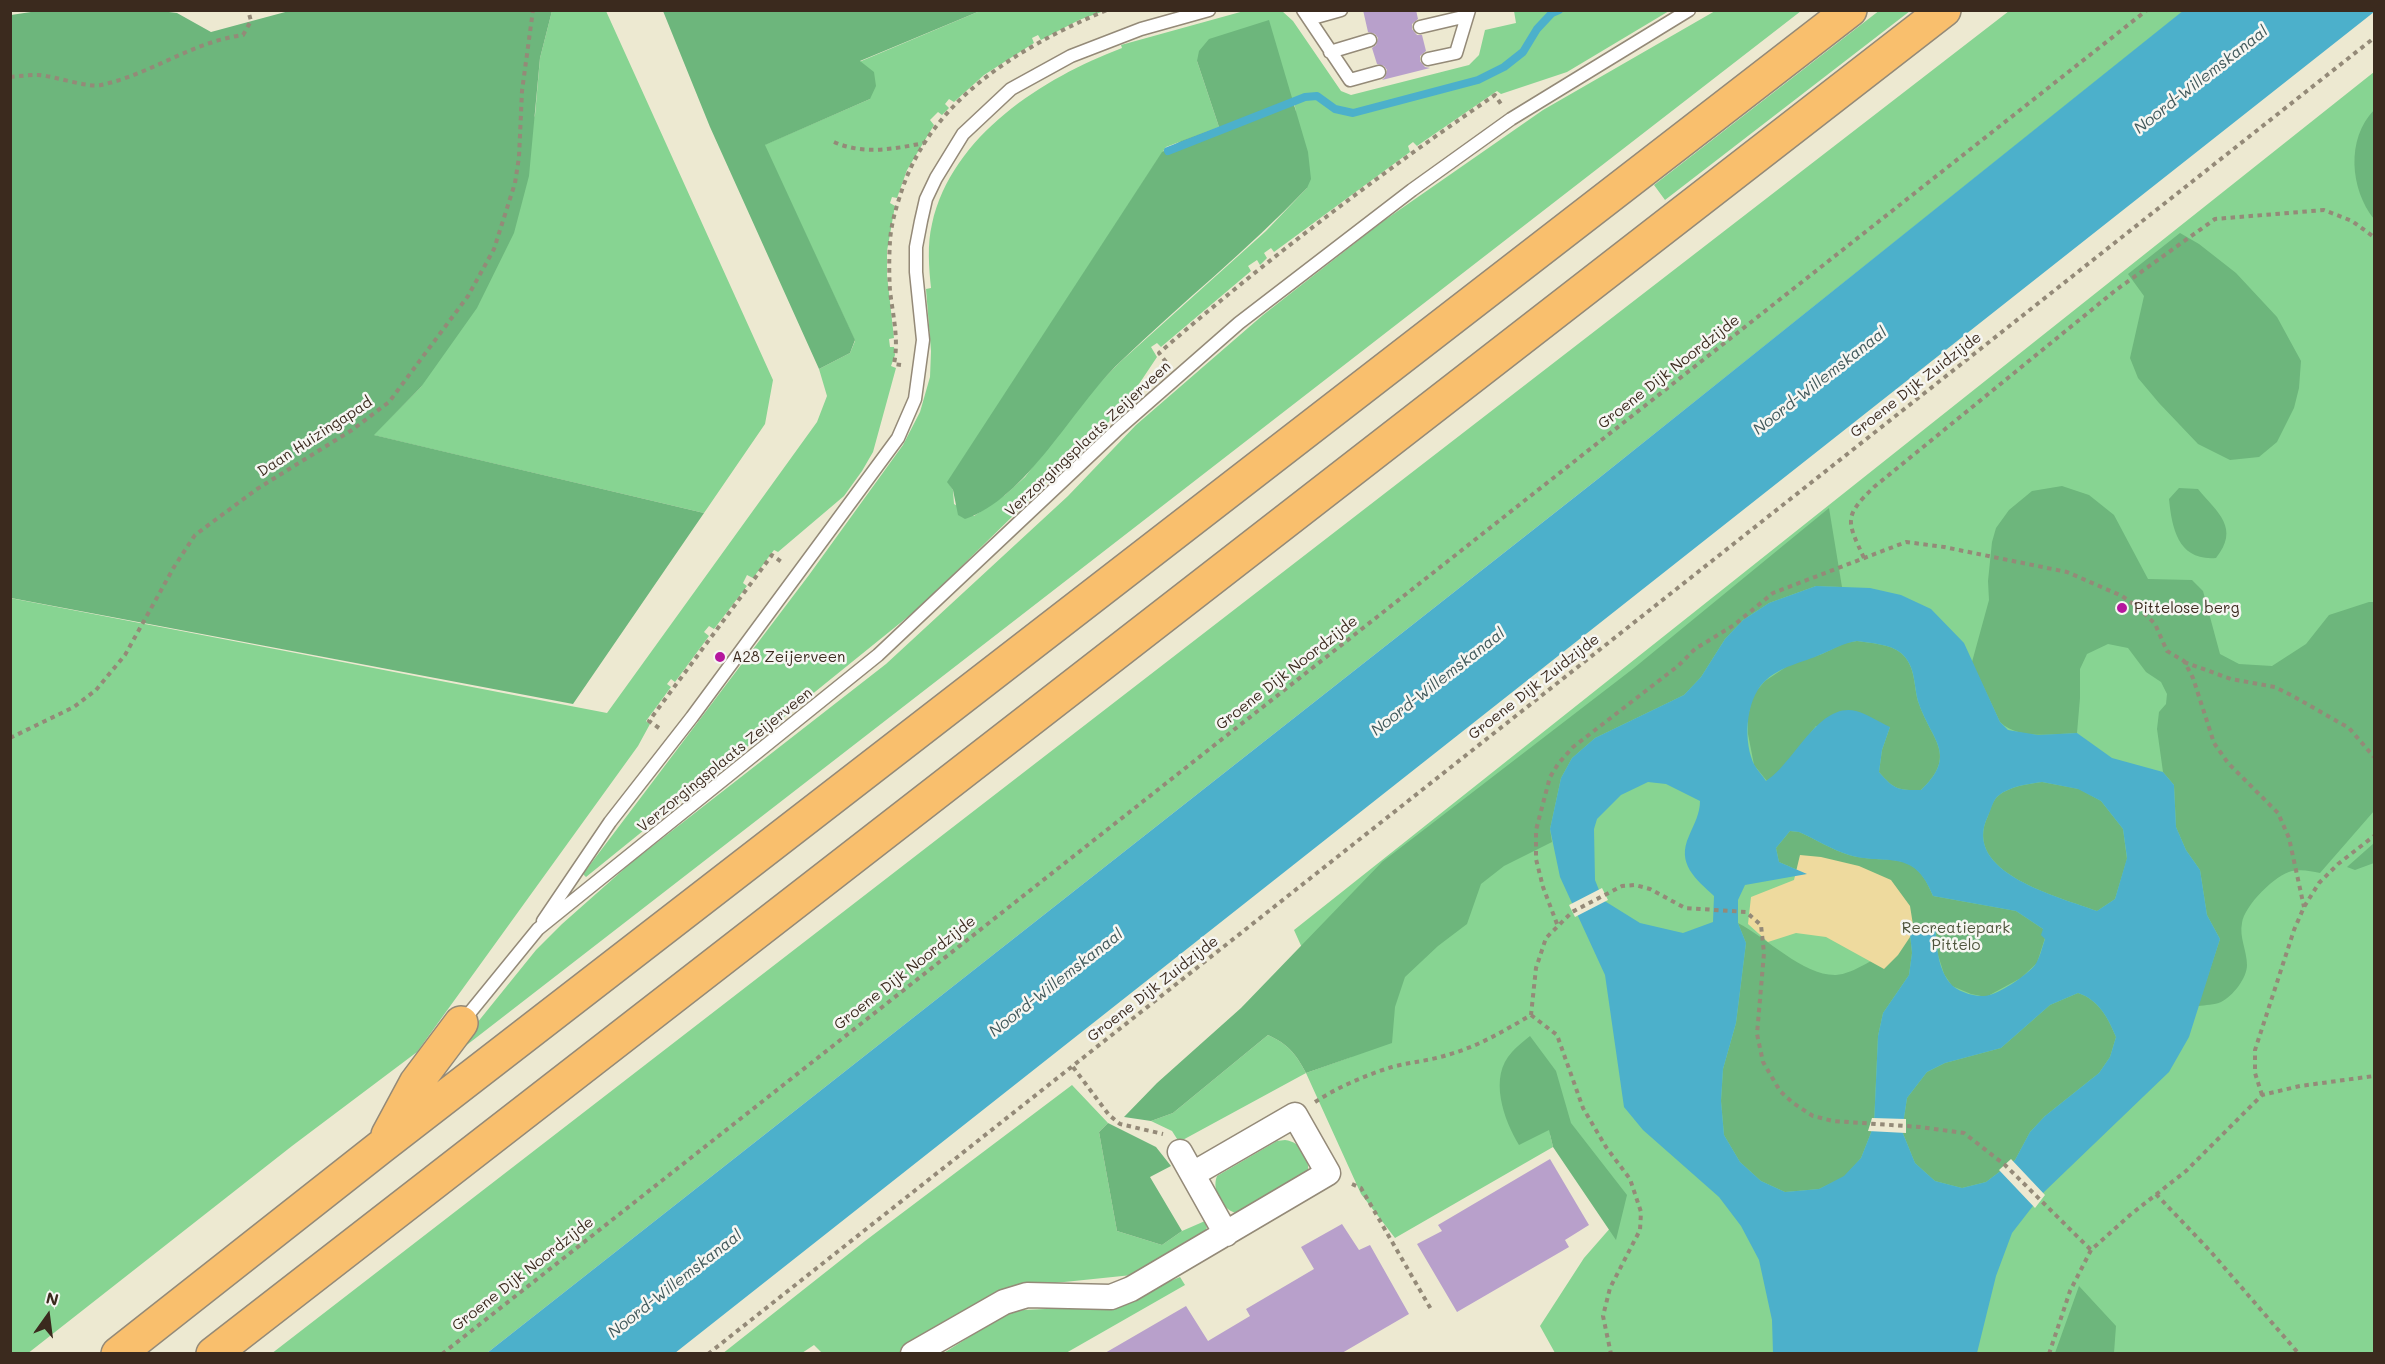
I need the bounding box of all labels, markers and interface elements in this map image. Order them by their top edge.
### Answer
water label: Noord-Willemskanaal [2130,22,2272,138]
street label: Groene Dijk Noordzijde [1595,311,1743,433]
water label: Noord-Willemskanaal [1749,323,1891,439]
street label: Groene Dijk Zuidzijde [1847,328,1985,442]
street label: Verzorgingsplaats Zeijerveen [1001,357,1175,521]
street label: Daan Huizingapad [254,393,376,481]
place label: Pittelose berg [2134,599,2239,617]
marker: Pittelose berg [2115,601,2129,615]
street label: Groene Dijk Noordzijde [1213,612,1361,734]
water label: Noord-Willemskanaal [1367,624,1509,740]
street label: Groene Dijk Zuidzijde [1465,630,1603,744]
place label: A28 Zeijerveen [732,648,845,666]
marker: A28 Zeijerveen [713,650,727,664]
street label: Verzorgingsplaats Zeijerveen [634,684,816,836]
street label: Groene Dijk Noordzijde [831,912,979,1034]
park label: Recreatiepark Pittelo [1902,919,2010,954]
water label: Noord-Willemskanaal [985,925,1127,1041]
street label: Groene Dijk Zuidzijde [1084,932,1222,1046]
street label: Groene Dijk Noordzijde [449,1213,597,1335]
water label: Noord-Willemskanaal [604,1226,746,1342]
north arrow [18,1286,78,1346]
text: N [44,1286,61,1310]

